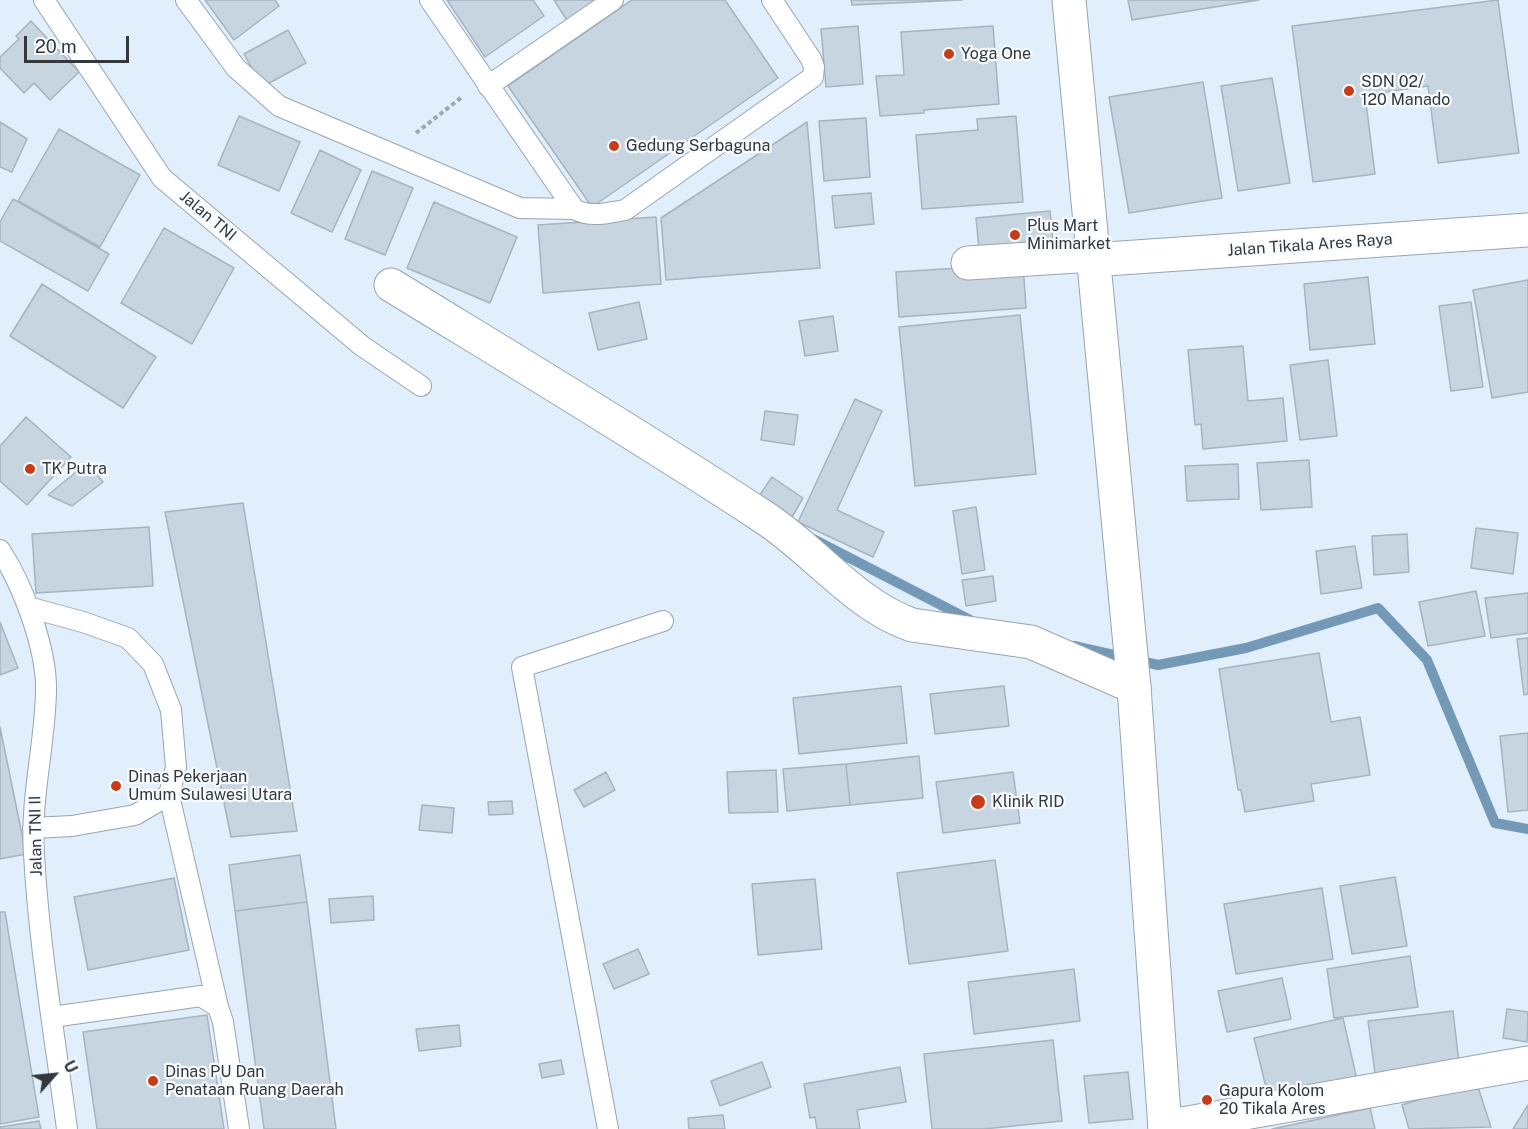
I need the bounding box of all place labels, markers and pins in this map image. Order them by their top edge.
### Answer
place label: Yoga One [961,44,1031,64]
marker: Yoga One [942,47,956,61]
place label: SDN 02/ 120 Manado [1361,72,1450,110]
marker: SDN 02/ 120 Manado [1342,84,1356,98]
place label: Gedung Serbaguna [626,136,770,156]
marker: Gedung Serbaguna [607,139,621,153]
place label: Plus Mart Minimarket [1027,216,1111,254]
marker: Plus Mart Minimarket [1008,228,1022,242]
place label: TK Putra [42,459,107,479]
marker: TK Putra [23,462,37,476]
place label: Dinas Pekerjaan Umum Sulawesi Utara [128,767,292,805]
marker: Dinas Pekerjaan Umum Sulawesi Utara [109,779,123,793]
place label: Klinik RID [992,792,1064,812]
marker: Klinik RID [969,793,987,811]
place label: Dinas PU Dan Penataan Ruang Daerah [165,1062,344,1100]
marker: Dinas PU Dan Penataan Ruang Daerah [146,1074,160,1088]
place label: Gapura Kolom 20 Tikala Ares [1219,1081,1325,1119]
marker: Gapura Kolom 20 Tikala Ares [1200,1093,1214,1107]

